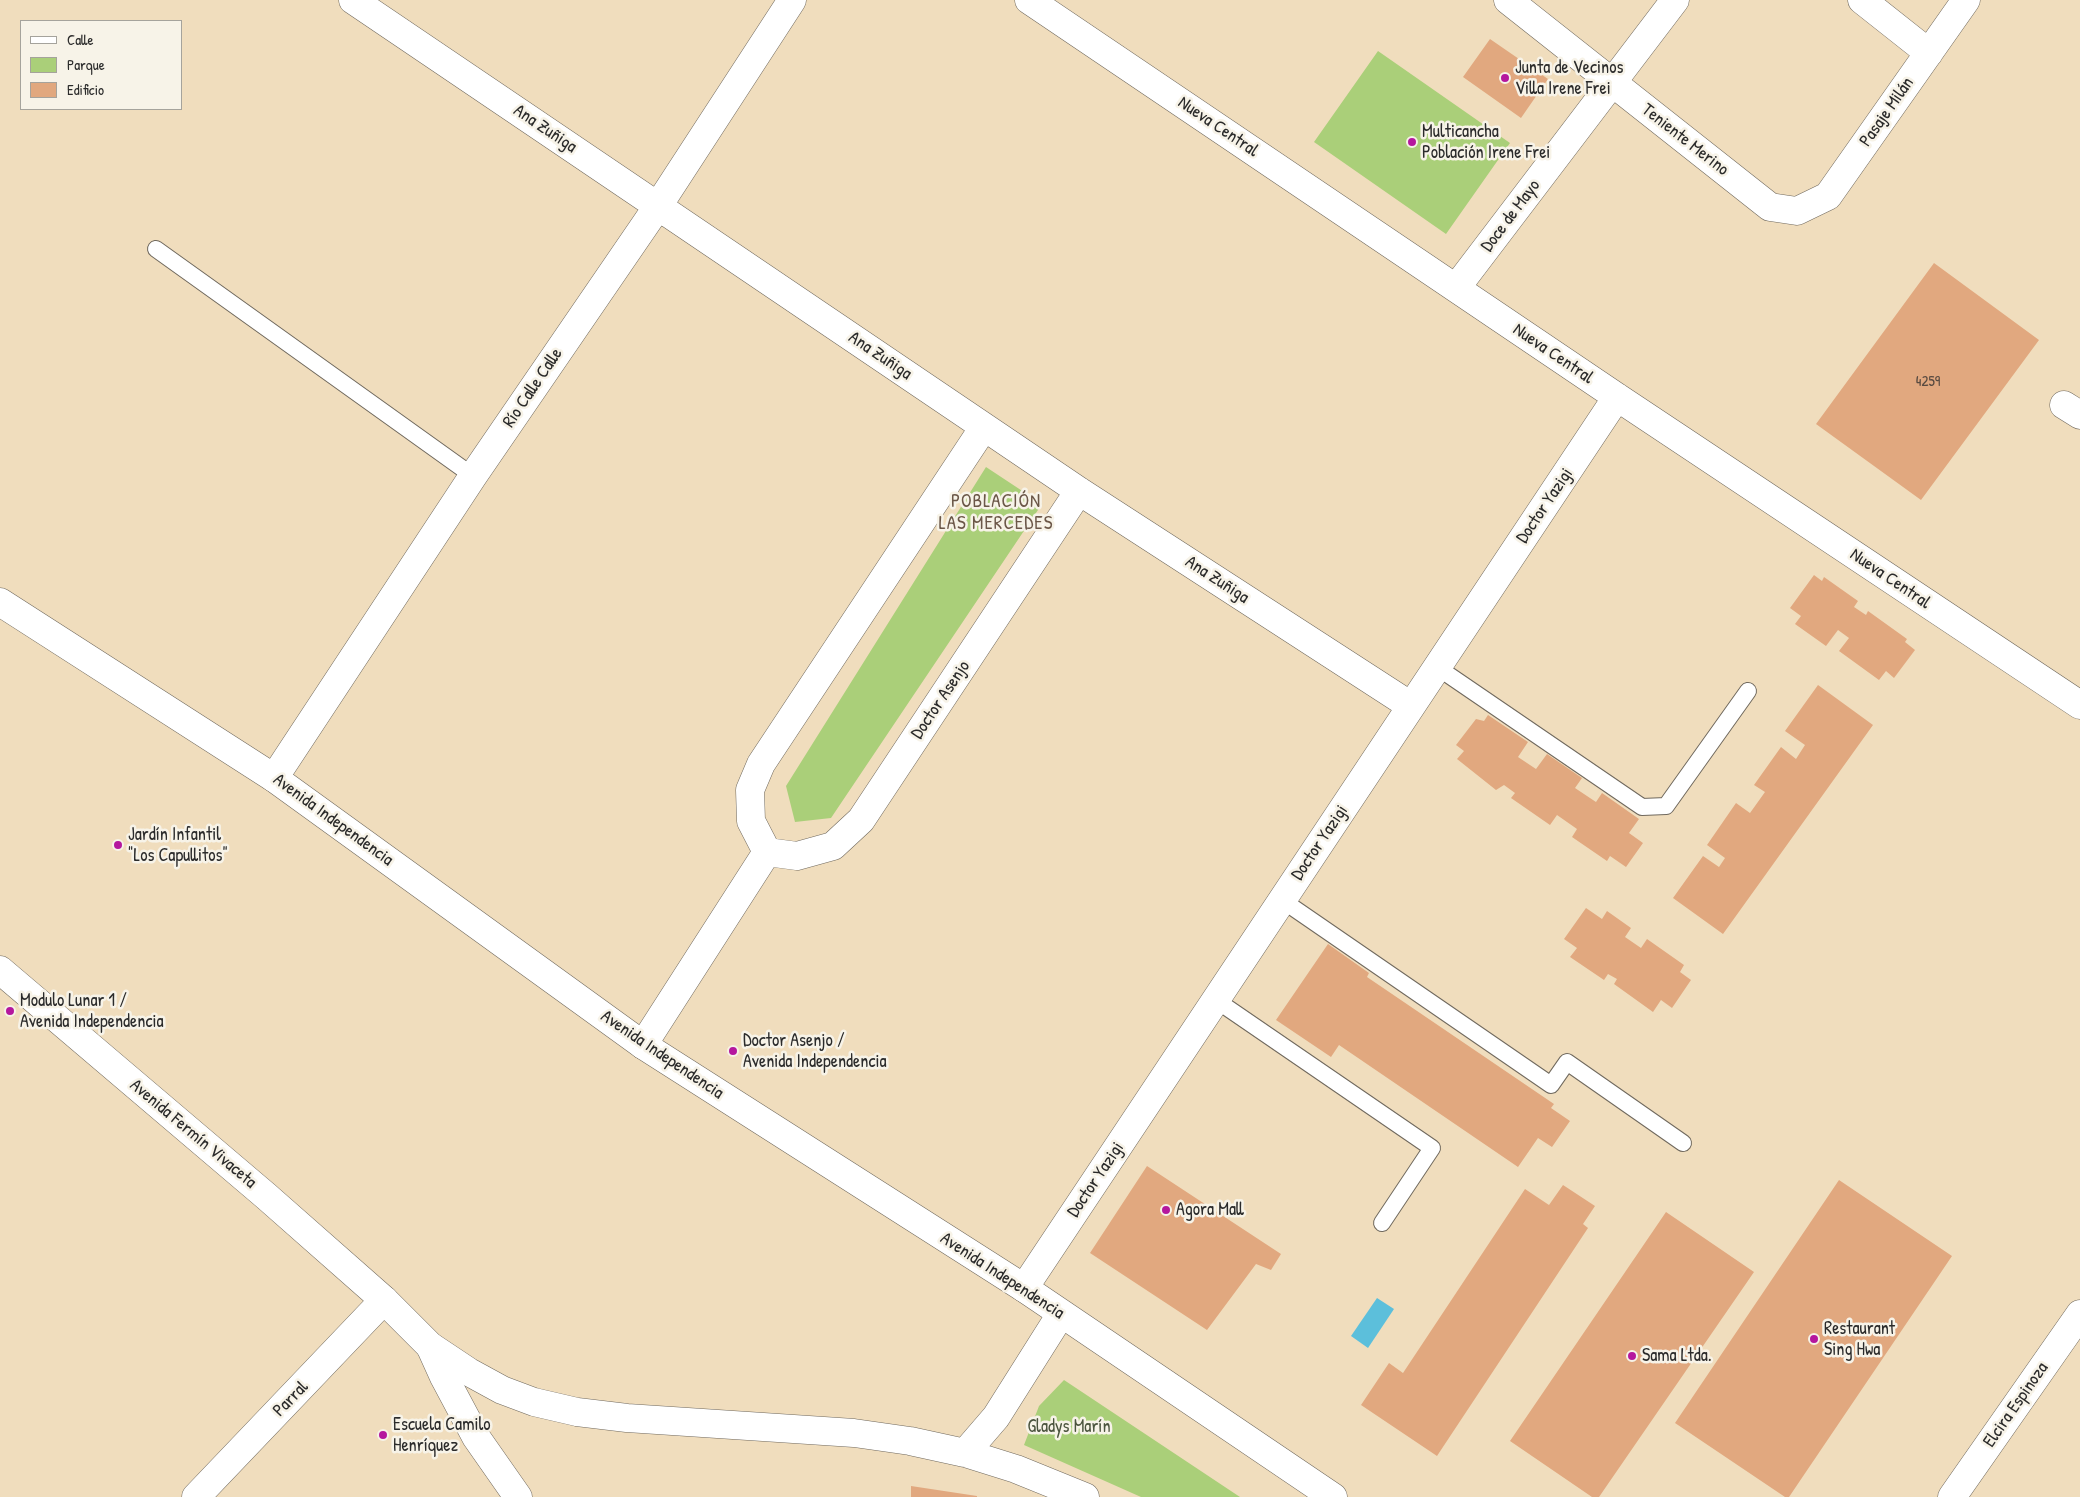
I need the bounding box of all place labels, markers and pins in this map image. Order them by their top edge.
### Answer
place label: Junta de Vecinos Villa Irene Frei [1515,57,1623,100]
marker: Junta de Vecinos Villa Irene Frei [1499,72,1511,84]
place label: Multicancha Población Irene Frei [1422,121,1550,163]
marker: Multicancha Población Irene Frei [1406,136,1418,148]
place label: Jardín Infantil "Los Capullitos" [128,824,228,866]
marker: Jardín Infantil "Los Capullitos" [112,839,124,851]
place label: Modulo Lunar 1 / Avenida Independencia [20,990,163,1032]
marker: Modulo Lunar 1 / Avenida Independencia [4,1005,16,1017]
place label: Doctor Asenjo / Avenida Independencia [743,1030,886,1072]
marker: Doctor Asenjo / Avenida Independencia [727,1045,739,1057]
place label: Agora Mall [1176,1199,1244,1221]
marker: Agora Mall [1160,1204,1172,1216]
place label: Restaurant Sing Hwa [1824,1318,1895,1360]
marker: Restaurant Sing Hwa [1808,1333,1820,1345]
place label: Sama Ltda. [1642,1345,1712,1367]
marker: Sama Ltda. [1626,1350,1638,1362]
place label: Escuela Camilo Henríquez [393,1414,490,1456]
marker: Escuela Camilo Henríquez [377,1429,389,1441]

